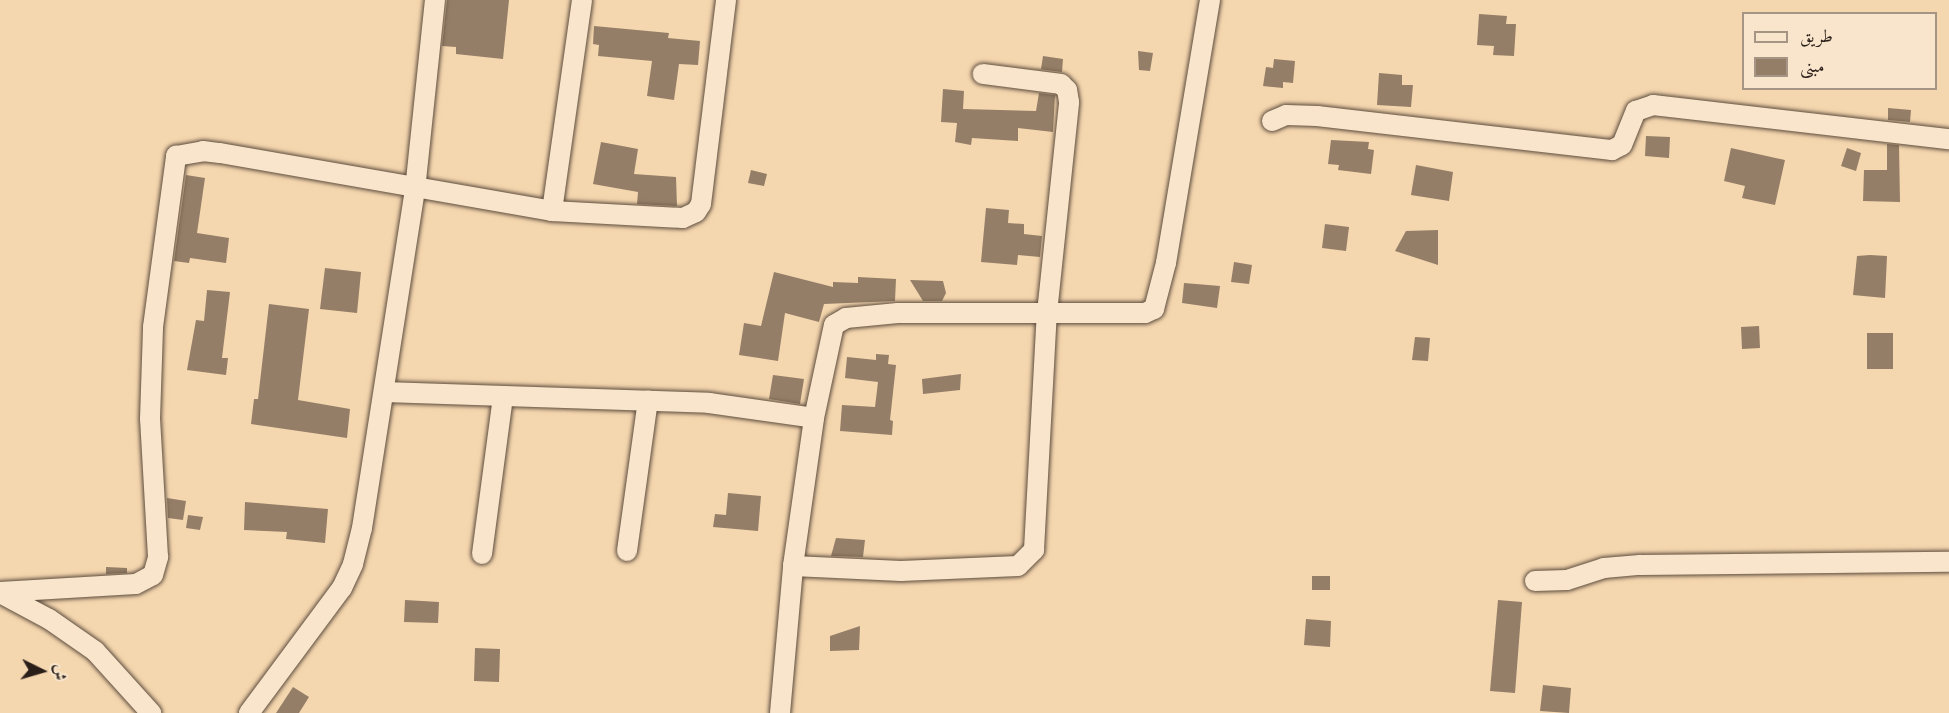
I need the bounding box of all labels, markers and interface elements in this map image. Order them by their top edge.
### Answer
legend [1742,12,1937,90]
text: طريق [1800,25,1833,48]
text: مبنى [1800,55,1825,78]
north arrow [12,641,72,701]
text: ش [49,664,71,681]

